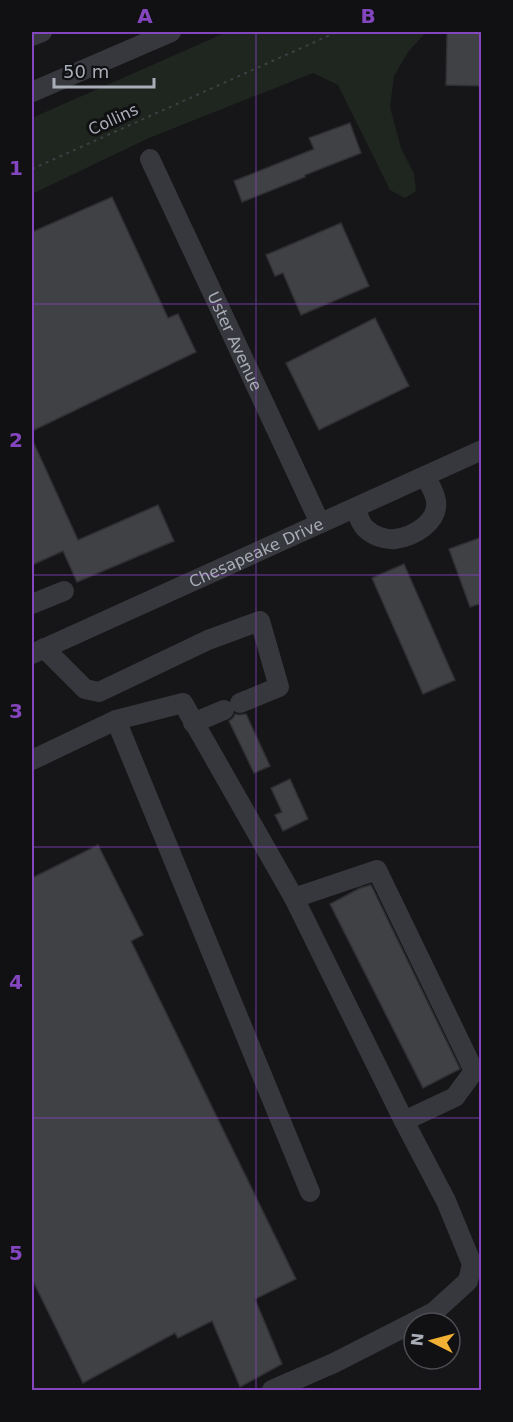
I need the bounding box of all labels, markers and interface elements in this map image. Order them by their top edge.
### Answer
text: A [137,4,153,28]
text: B [360,4,376,28]
scale bar [54,51,154,89]
text: 50 m [63,61,109,82]
street label: Collins [85,100,141,139]
text: 1 [9,156,23,180]
street label: Uster Avenue [203,289,266,394]
text: 2 [9,428,23,452]
street label: Chesapeake Drive [186,514,326,592]
text: 3 [9,699,23,723]
text: 4 [9,970,23,994]
text: 5 [9,1241,23,1265]
north arrow [402,1311,462,1371]
text: N [407,1332,428,1347]

